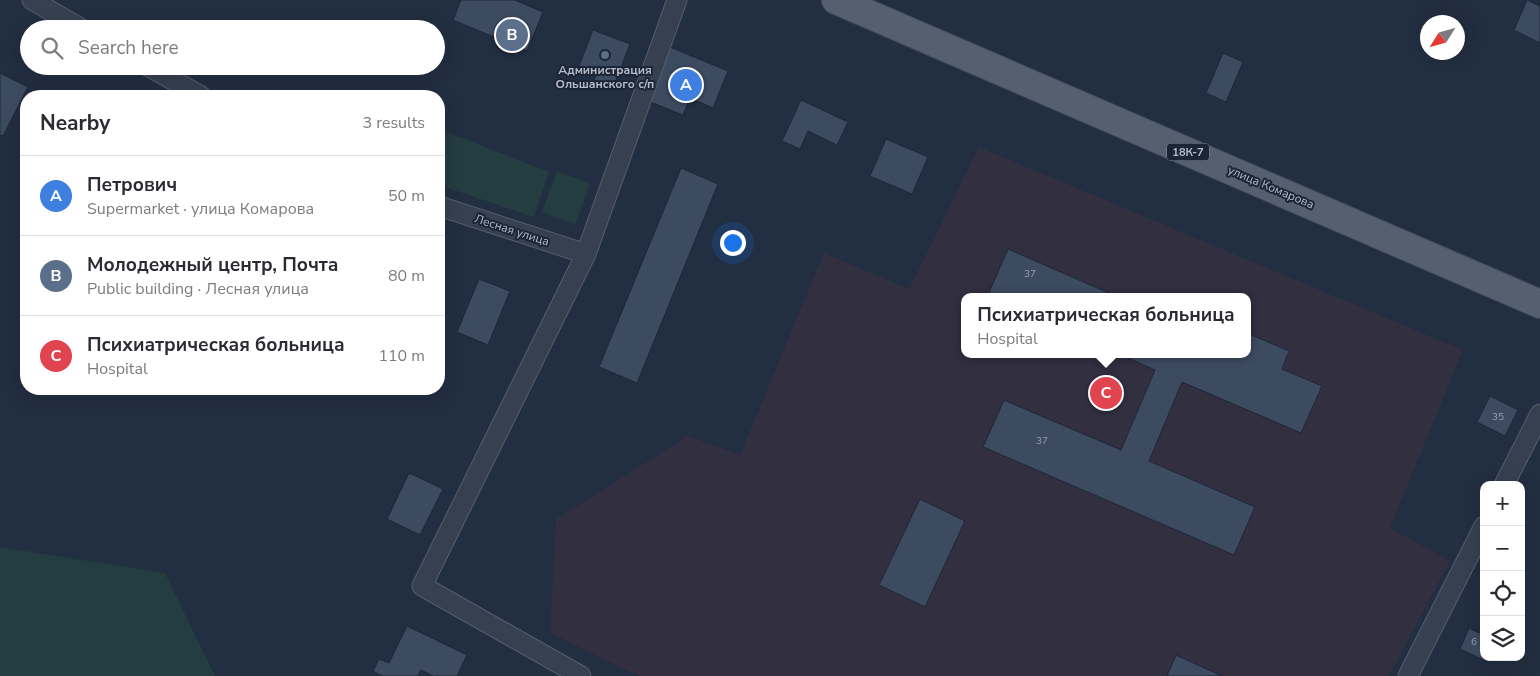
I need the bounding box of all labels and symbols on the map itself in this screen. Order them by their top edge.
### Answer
north arrow [1420,15,1465,60]
pin: B [496,16,528,54]
marker: Администрация Ольшанского с/п [599,49,611,61]
place label: Администрация Ольшанского с/п [556,62,654,92]
pin: A [670,66,702,104]
road number: 18К-7 [1167,144,1209,160]
street label: улица Комарова [1225,162,1317,212]
street label: Лесная улица [473,210,551,250]
your location [720,230,746,256]
house number: 37 [1024,267,1036,281]
pin: C [1090,374,1122,412]
house number: 35 [1492,410,1504,424]
house number: 37 [1036,434,1048,448]
house number: 6 [1471,635,1477,649]

